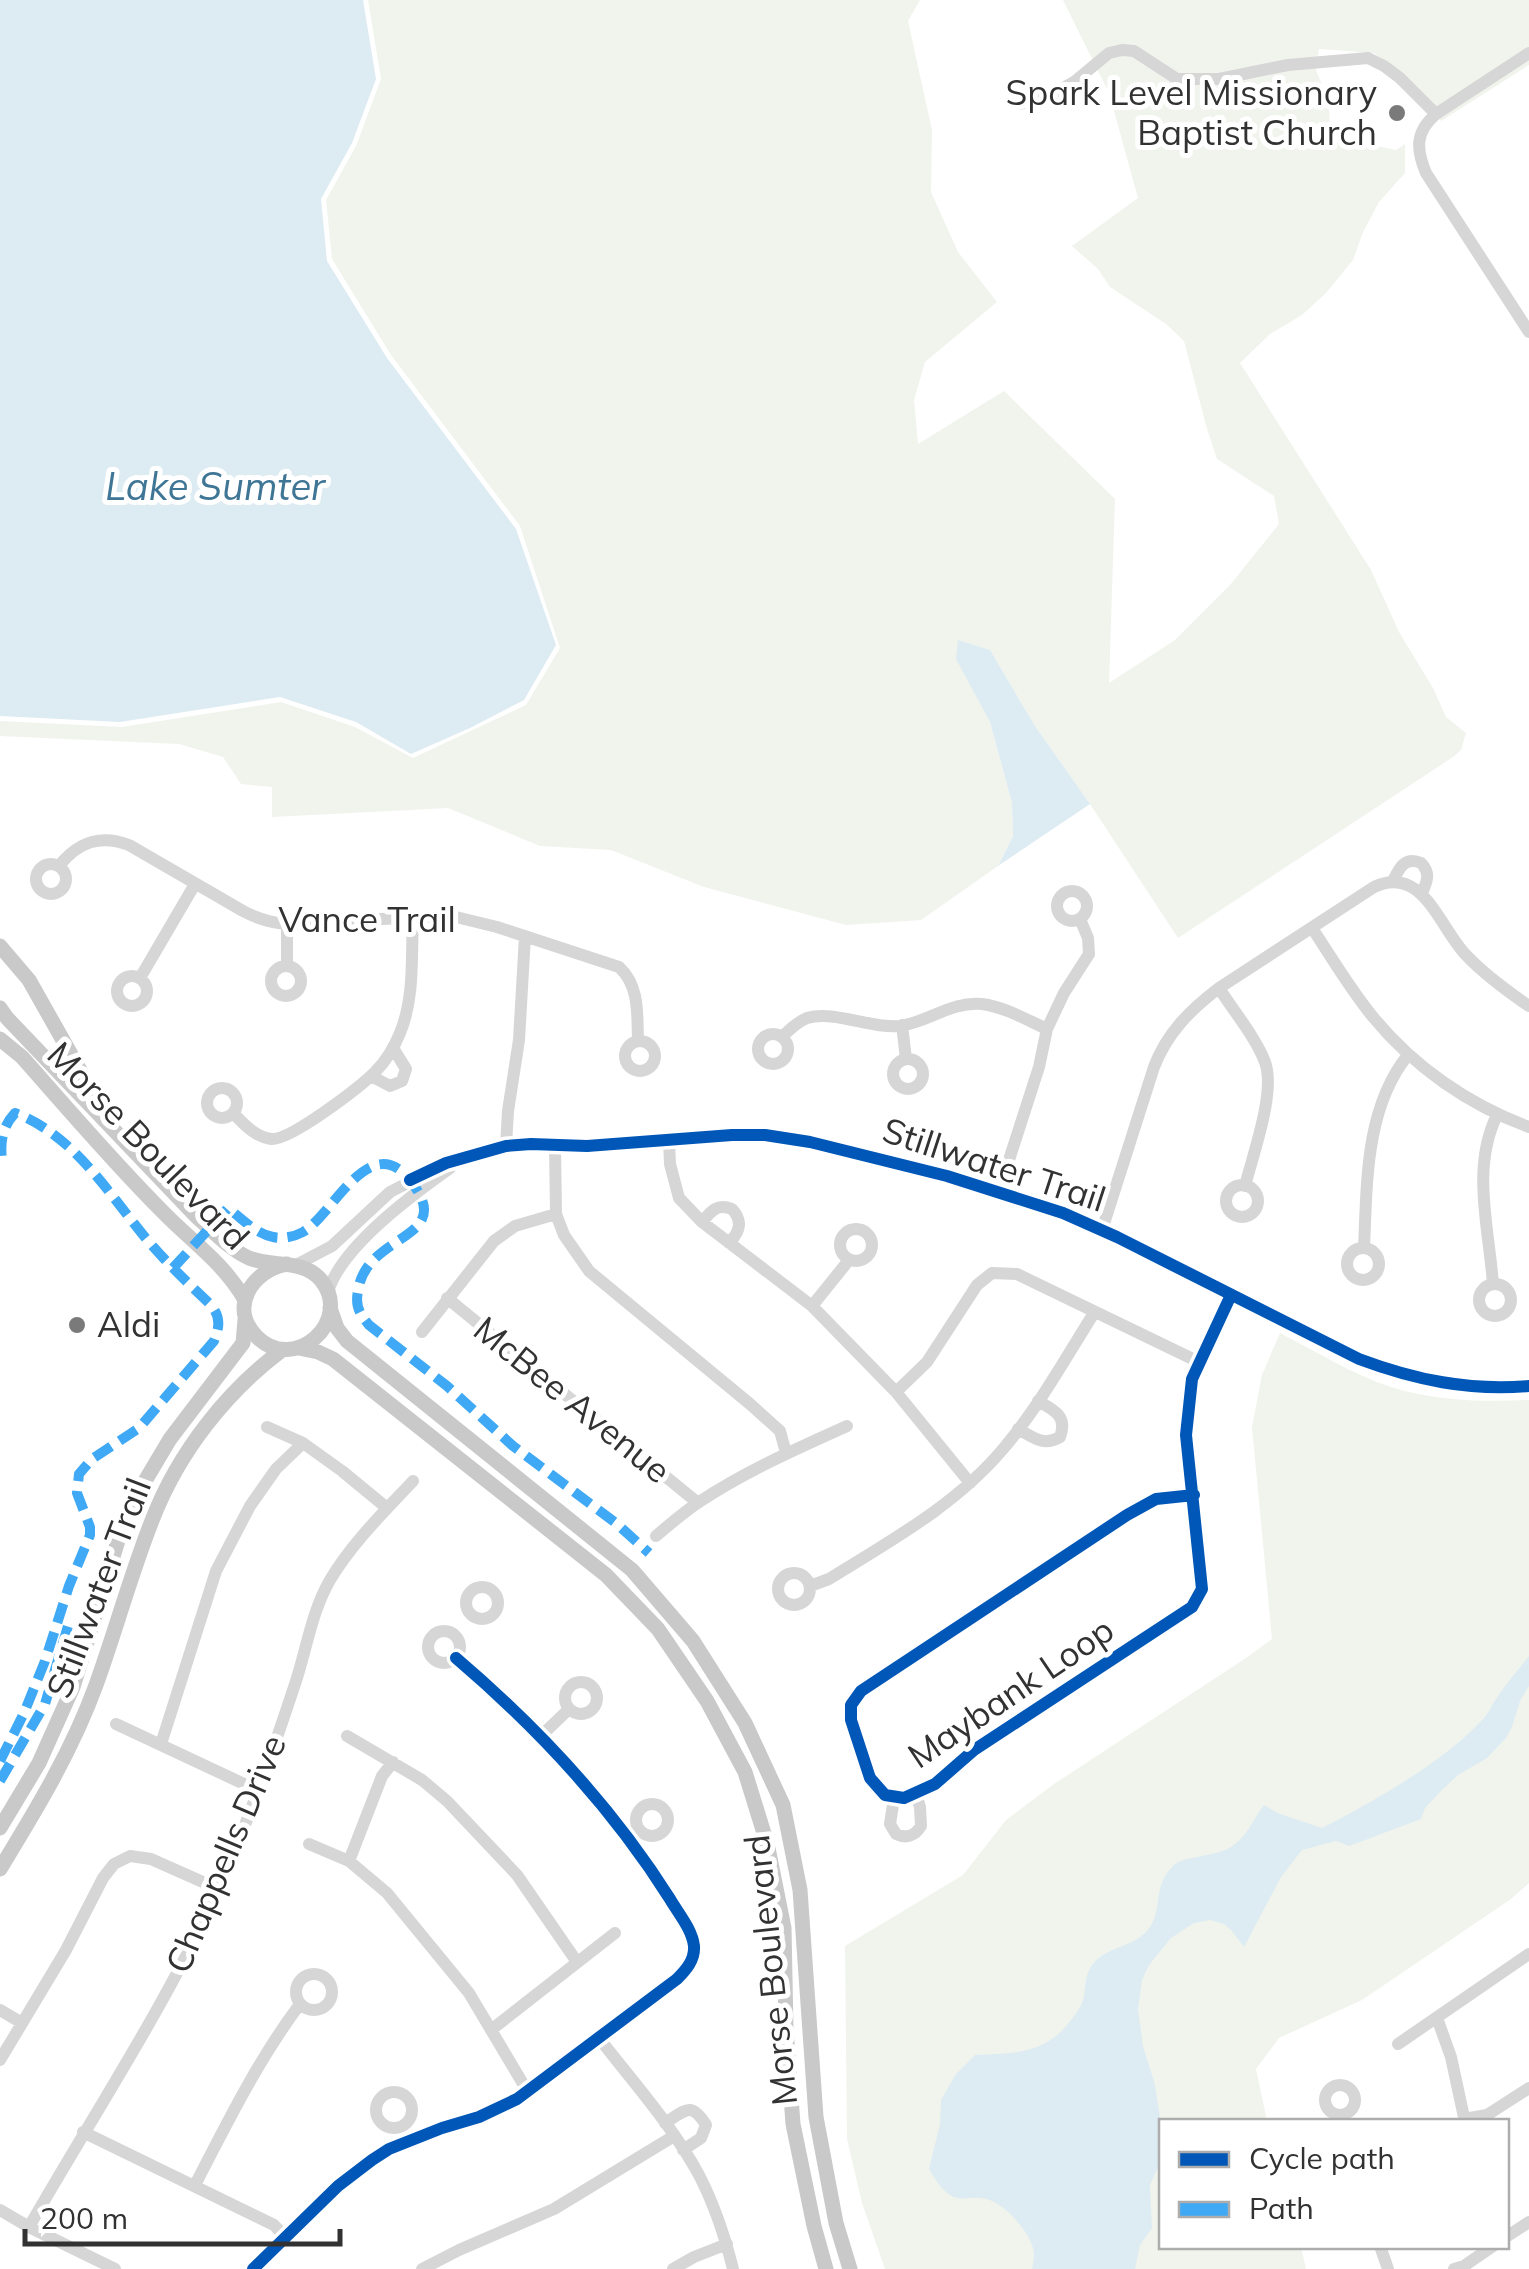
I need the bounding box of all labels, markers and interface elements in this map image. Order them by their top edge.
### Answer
place label: Spark Level Missionary Baptist Church [1006,70,1377,154]
marker: Spark Level Missionary Baptist Church [1386,102,1408,124]
water label: Lake Sumter [105,462,327,510]
street label: Vance Trail [278,897,456,941]
street label: Morse Boulevard [38,1032,259,1258]
street label: Stillwater Trail [877,1107,1111,1221]
place label: Aldi [97,1302,160,1346]
street label: McBee Avenue [465,1307,680,1492]
marker: Aldi [66,1314,88,1336]
street label: Stillwater Trail [36,1472,160,1704]
street label: Maybank Loop [899,1607,1122,1777]
street label: Chappells Drive [155,1728,295,1979]
street label: Morse Boulevard [734,1833,806,2108]
legend [1159,2119,1509,2249]
text: Cycle path [1249,2139,1395,2177]
scale bar [25,2184,340,2246]
text: Path [1249,2189,1314,2227]
text: 200 m [40,2199,128,2237]

